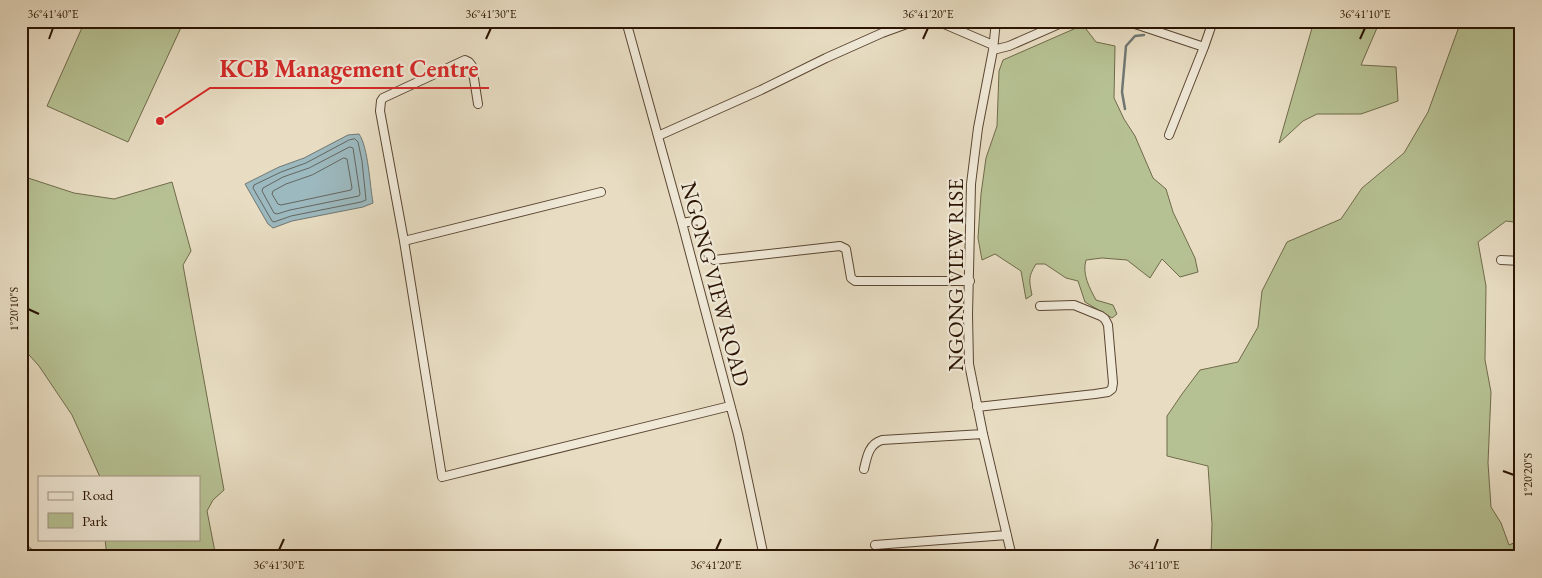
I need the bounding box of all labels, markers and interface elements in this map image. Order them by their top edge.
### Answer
text: 36°41'40"E [27,6,79,22]
text: 36°41'30"E [465,6,517,22]
text: 36°41'20"E [902,6,954,22]
text: 36°41'10"E [1339,6,1391,22]
callout: KCB Management Centre [210,49,489,88]
text: KCB Management Centre [220,53,478,85]
street label: NGONG VIEW ROAD [674,178,757,390]
street label: NGONG VIEW RISE [941,178,970,372]
text: 1°20'10"S [6,286,22,331]
text: 1°20'20"S [1520,452,1536,497]
legend [38,476,200,540]
text: Road [82,485,114,504]
text: Park [82,511,109,530]
text: 36°41'30"E [253,557,305,573]
text: 36°41'20"E [690,557,742,573]
text: 36°41'10"E [1128,557,1180,573]

